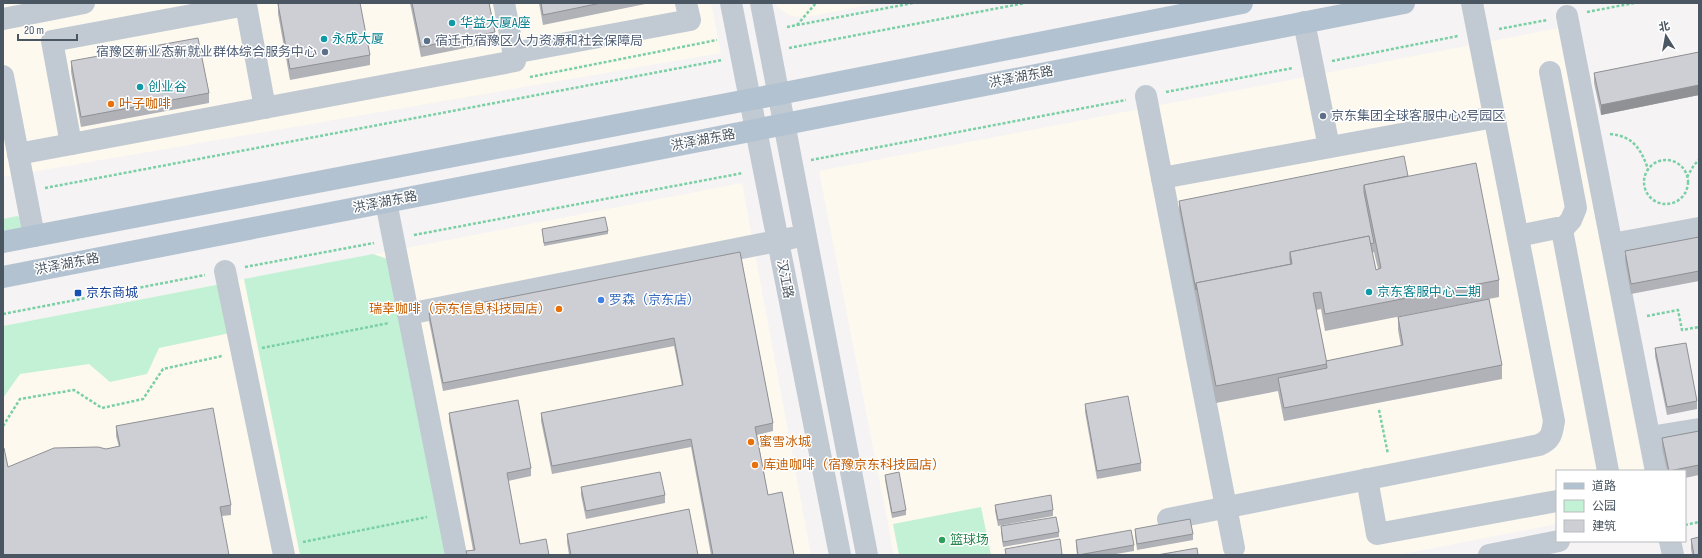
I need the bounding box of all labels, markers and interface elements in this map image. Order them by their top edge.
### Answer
place label: 华益大厦A座 [460,15,531,31]
scale bar [18,16,77,42]
north arrow [1646,16,1686,56]
marker: 华益大厦A座 [447,18,457,28]
text: 北 [1658,19,1671,34]
text: 20 m [24,23,44,38]
place label: 永成大厦 [332,31,384,47]
place label: 宿迁市宿豫区人力资源和社会保障局 [435,33,643,49]
marker: 永成大厦 [319,34,329,44]
marker: 宿迁市宿豫区人力资源和社会保障局 [422,36,432,46]
place label: 宿豫区新业态新就业群体综合服务中心 [96,44,317,60]
marker: 宿豫区新业态新就业群体综合服务中心 [320,47,330,57]
street label: 洪泽湖东路 [988,63,1054,91]
place label: 创业谷 [148,79,187,95]
marker: 创业谷 [135,82,145,92]
place label: 叶子咖啡 [119,96,171,112]
marker: 叶子咖啡 [106,99,116,109]
place label: 京东集团全球客服中心2号园区 [1331,108,1505,124]
marker: 京东集团全球客服中心2号园区 [1318,111,1328,121]
street label: 洪泽湖东路 [670,126,736,154]
street label: 洪泽湖东路 [352,188,418,216]
street label: 洪泽湖东路 [34,250,100,278]
street label: 汉江路 [773,258,797,300]
place label: 京东客服中心二期 [1377,284,1481,300]
place label: 京东商城 [86,285,138,301]
marker: 京东客服中心二期 [1364,287,1374,297]
marker: 京东商城 [73,288,83,298]
place label: 罗森（京东店） [609,292,700,308]
marker: 罗森（京东店） [596,295,606,305]
place label: 瑞幸咖啡（京东信息科技园店） [369,301,551,317]
marker: 瑞幸咖啡（京东信息科技园店） [554,304,564,314]
place label: 蜜雪冰城 [759,434,811,450]
marker: 蜜雪冰城 [746,437,756,447]
place label: 库迪咖啡（宿豫京东科技园店） [763,457,945,473]
marker: 库迪咖啡（宿豫京东科技园店） [750,460,760,470]
legend [1556,470,1686,542]
text: 道路 [1592,479,1616,494]
text: 公园 [1592,499,1616,514]
text: 建筑 [1592,519,1616,534]
place label: 篮球场 [950,532,989,548]
marker: 篮球场 [937,535,947,545]

